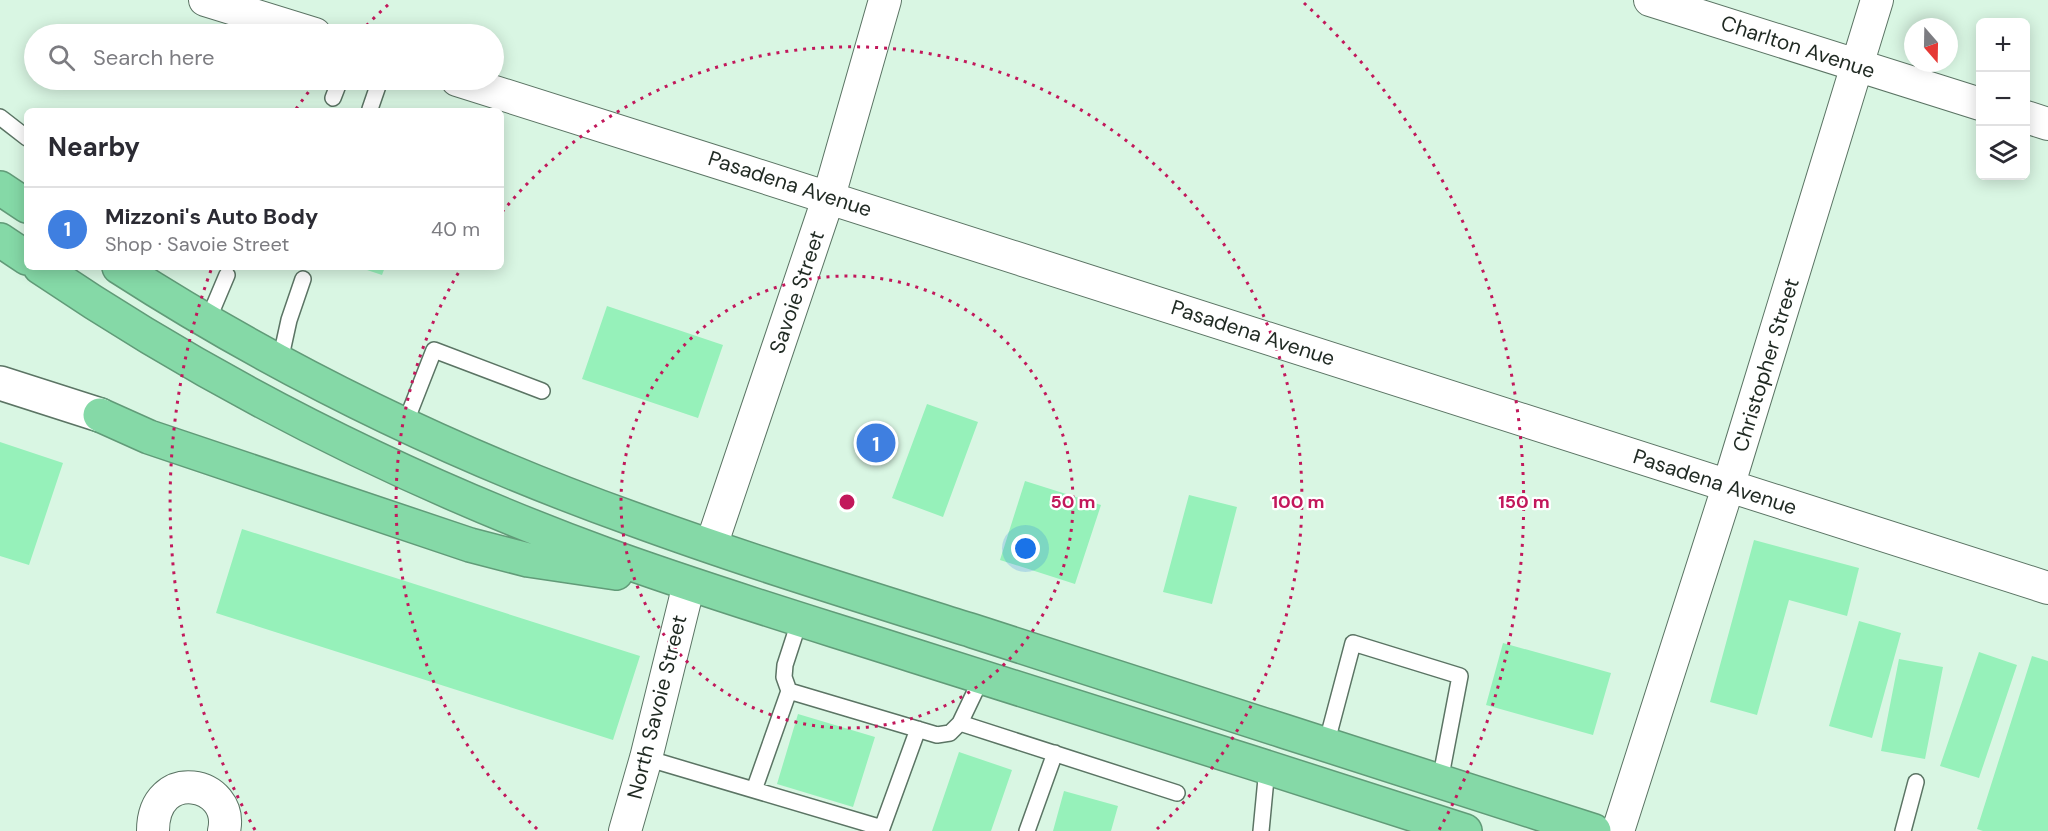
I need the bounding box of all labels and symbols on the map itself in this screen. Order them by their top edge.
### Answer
street label: Charlton Avenue [1717,9,1879,85]
north arrow [1904,18,1958,72]
street label: Pasadena Avenue [705,144,876,224]
street label: Savoie Street [763,227,831,357]
street label: Christopher Street [1726,275,1806,455]
street label: Pasadena Avenue [1168,293,1339,373]
pin: 1 [856,420,896,466]
street label: Pasadena Avenue [1630,442,1801,522]
text: 50 m [1050,490,1096,514]
text: 100 m [1271,490,1325,514]
text: 150 m [1498,490,1550,514]
centre of rings [837,492,857,512]
your location [1011,534,1040,563]
street label: North Savoie Street [621,612,693,802]

